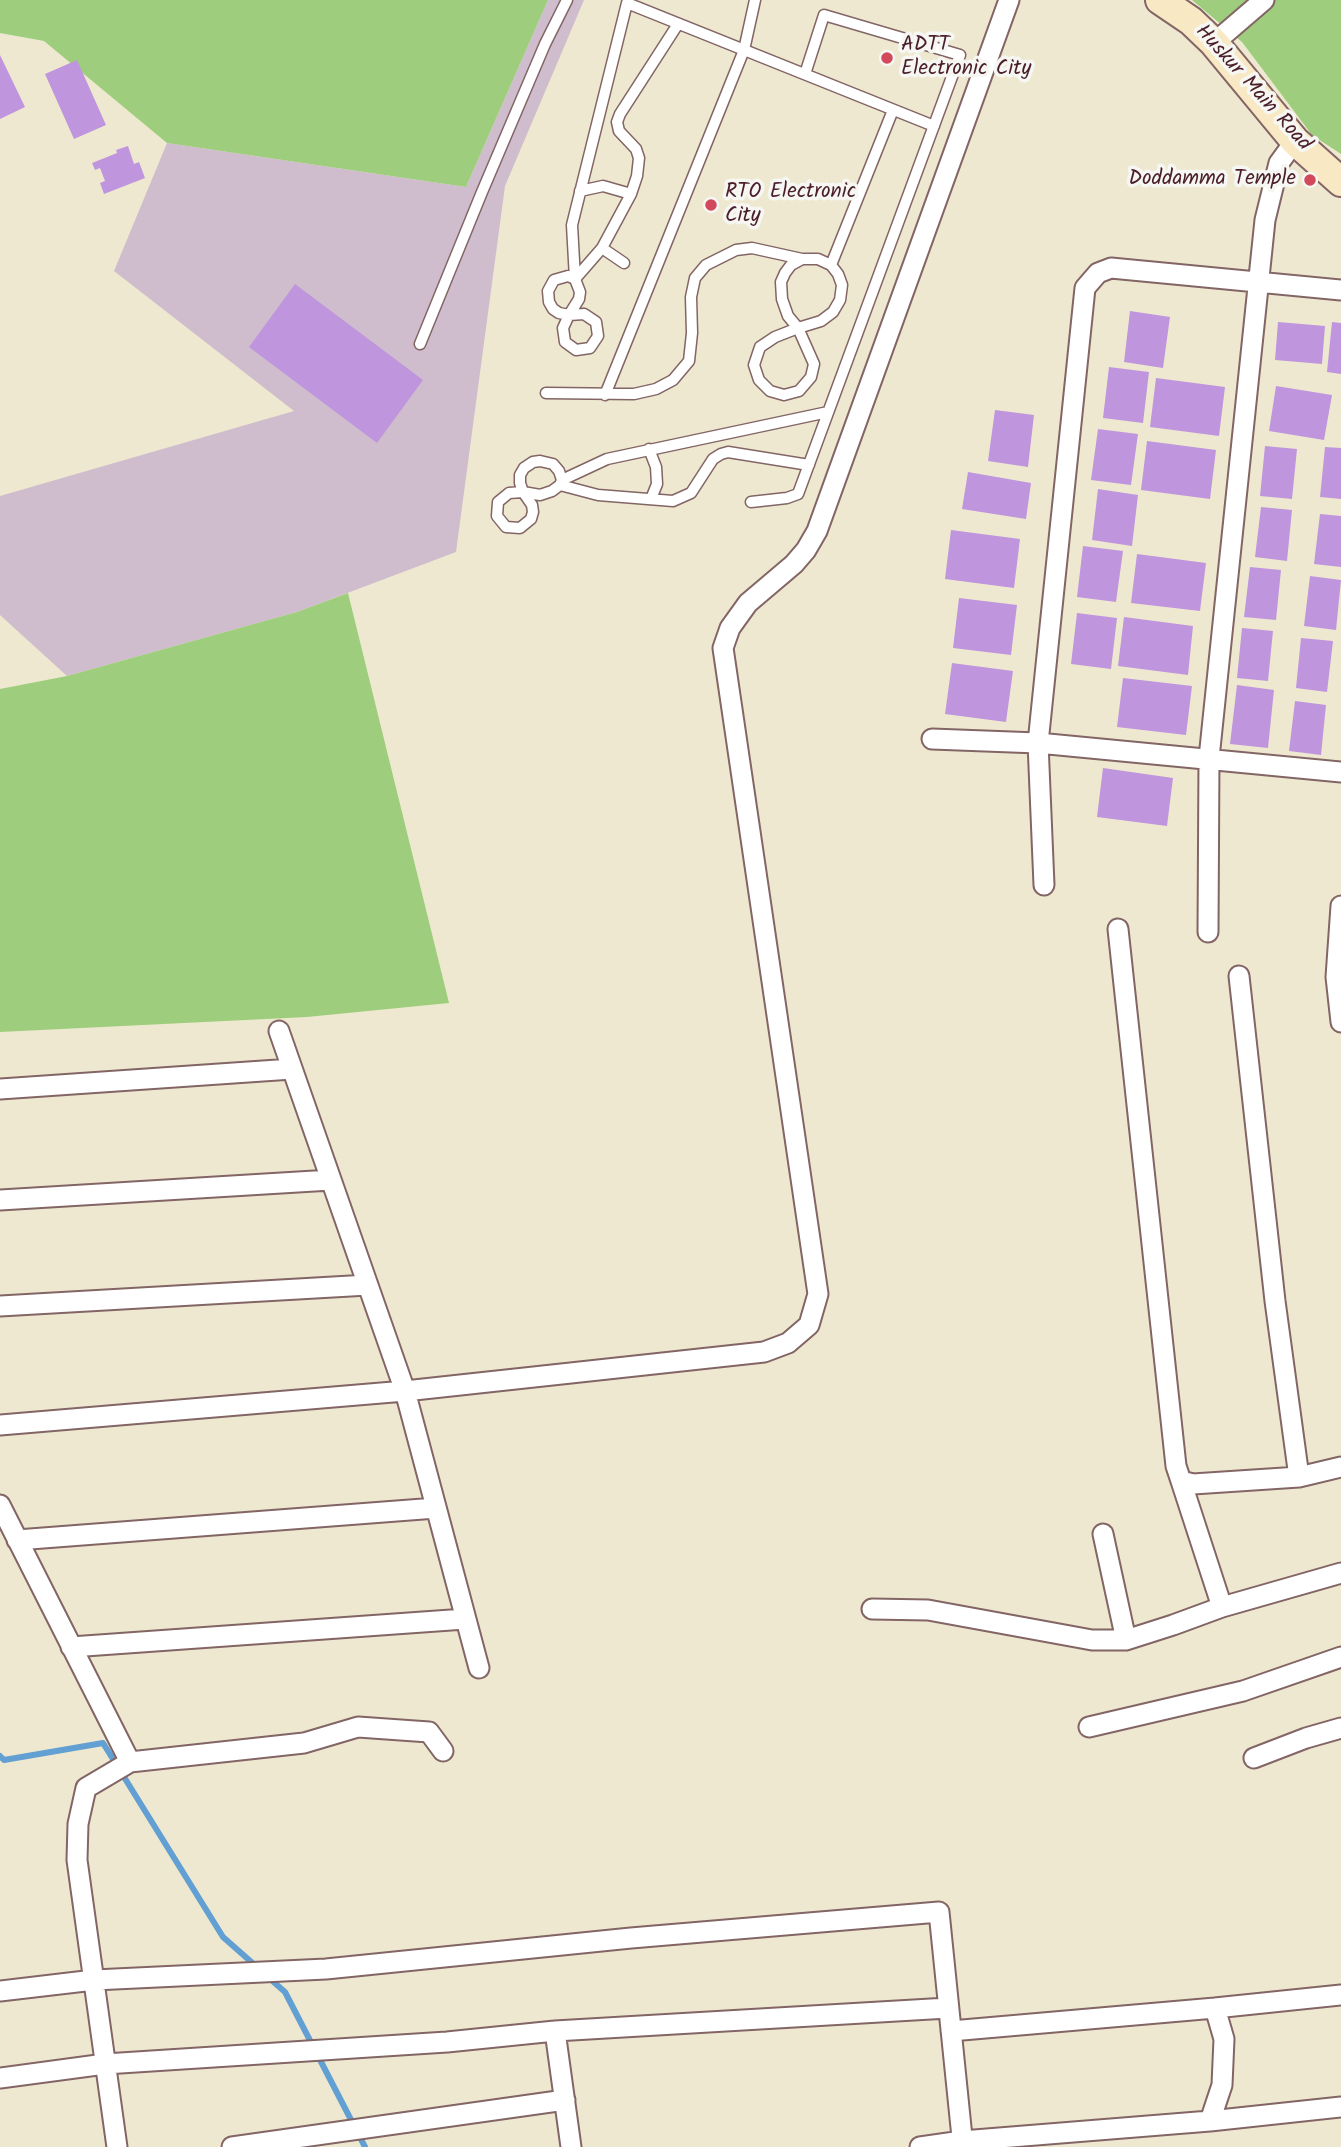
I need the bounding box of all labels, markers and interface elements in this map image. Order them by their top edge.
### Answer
street label: Huskur Main Road [1189,21,1315,157]
place label: ADTT Electronic City [901,33,1031,83]
marker: ADTT Electronic City [879,50,895,66]
place label: Doddamma Temple [1128,167,1296,193]
marker: Doddamma Temple [1302,172,1318,188]
place label: RTO Electronic City [725,180,856,230]
marker: RTO Electronic City [703,197,719,213]

